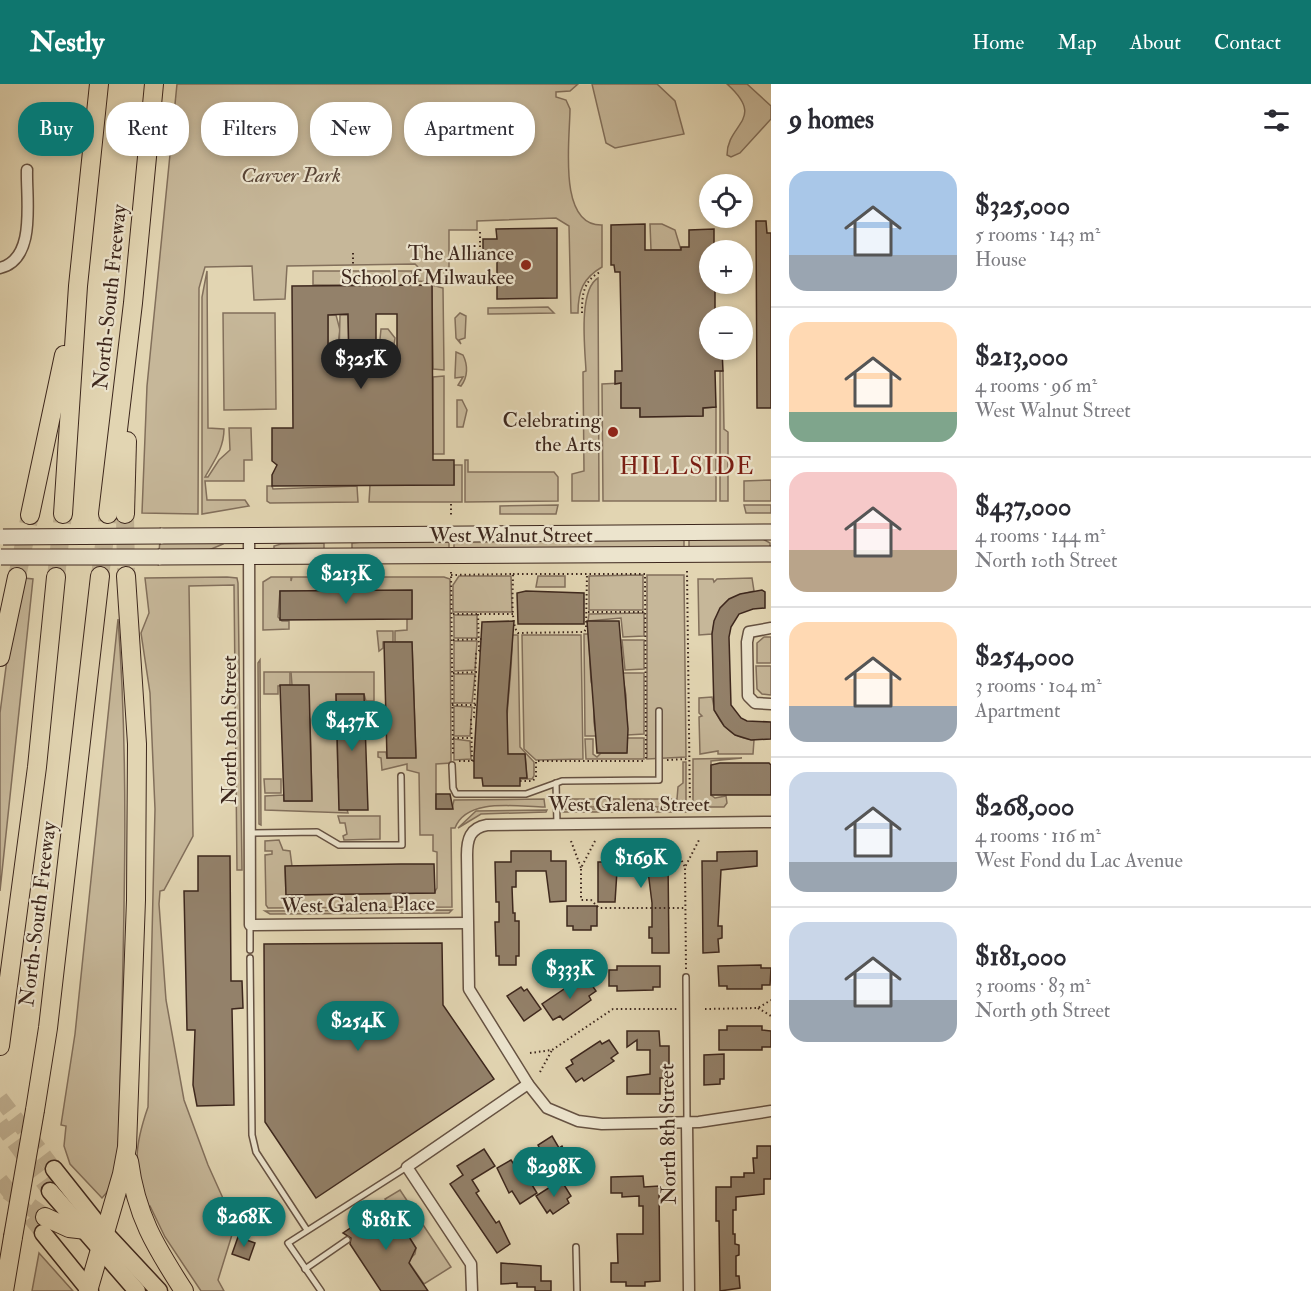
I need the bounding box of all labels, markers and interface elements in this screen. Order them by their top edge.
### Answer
text: Nestly [30,25,104,60]
text: Home [972,29,1024,56]
text: Map [1057,29,1097,56]
text: About [1130,29,1181,56]
text: Contact [1214,29,1281,56]
chip: Buy [18,102,94,156]
chip: Rent [106,102,189,156]
chip: Filters [201,102,298,156]
chip: New [310,102,392,156]
chip: Apartment [404,102,535,156]
text: 9 homes [789,104,874,136]
icon: filters [1260,104,1293,137]
park label: Carver Park [241,162,341,189]
map controls [699,174,753,360]
button: locate [699,174,753,228]
text: $325,000 [975,190,1070,222]
icon: home [837,195,909,267]
street label: North-South Freeway [87,202,133,391]
text: 5 rooms · 143 m² [975,222,1100,247]
place label: The Alliance School of Milwaukee [341,240,514,291]
button: + [699,240,753,294]
text: House [975,247,1026,272]
marker: The Alliance School of Milwaukee [519,258,533,272]
button: − [699,306,753,360]
pin: $325K [319,339,403,390]
text: $213,000 [975,341,1068,373]
text: $325K [335,346,387,371]
icon: home [837,346,909,418]
text: 4 rooms · 96 m² [975,373,1097,398]
text: West Walnut Street [975,398,1131,423]
place label: Celebrating the Arts [503,407,602,458]
marker: Celebrating the Arts [606,425,620,439]
district label: HILLSIDE [619,451,755,482]
text: $437,000 [975,491,1071,523]
icon: home [837,496,909,568]
street label: West Walnut Street [428,522,593,549]
text: 4 rooms · 144 m² [975,523,1105,548]
text: North 10th Street [975,548,1117,573]
pin: $213K [304,554,388,605]
text: $213K [321,561,371,586]
text: $254,000 [975,641,1074,673]
icon: home [837,646,909,718]
street label: North 10th Street [216,655,243,805]
text: 3 rooms · 104 m² [975,673,1102,698]
text: Apartment [975,698,1060,723]
pin: $437K [310,701,394,752]
text: $437K [326,708,378,733]
street label: West Galena Street [547,791,710,818]
text: $268,000 [975,791,1074,823]
icon: home [837,796,909,868]
street label: North-South Freeway [13,819,63,1008]
text: 4 rooms · 116 m² [975,823,1101,848]
pin: $169K [599,838,683,889]
text: $169K [615,845,667,870]
text: West Fond du Lac Avenue [975,848,1183,873]
street label: West Galena Place [280,890,436,920]
text: $181,000 [975,941,1067,973]
icon: home [837,946,909,1018]
pin: $333K [528,949,612,1000]
text: $333K [546,956,594,981]
text: 3 rooms · 83 m² [975,973,1091,998]
text: North 9th Street [975,998,1110,1023]
pin: $254K [316,1001,400,1052]
text: $254K [331,1008,385,1033]
street label: North 8th Street [653,1063,683,1205]
pin: $298K [512,1147,596,1198]
text: $298K [526,1154,582,1179]
pin: $268K [202,1197,286,1248]
pin: $181K [344,1200,428,1251]
text: $268K [217,1204,271,1229]
text: $181K [362,1207,410,1232]

